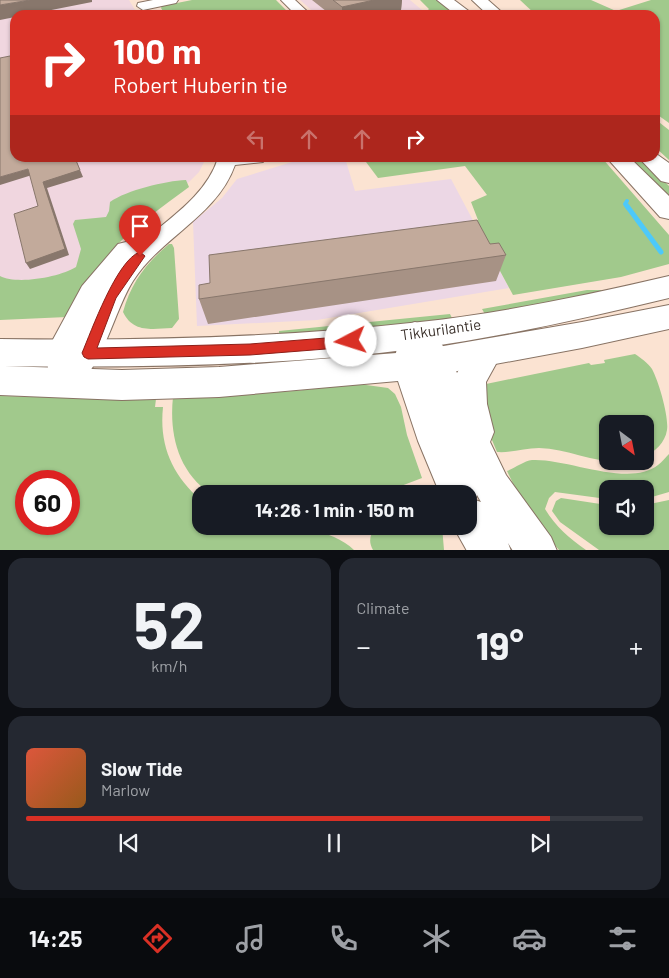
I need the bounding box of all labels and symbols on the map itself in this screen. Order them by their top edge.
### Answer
pin [119,205,161,256]
position arrow [324,314,376,366]
street label: Tikkurilantie [400,314,482,344]
north arrow [599,415,654,470]
speed limit sign: 60 [15,470,80,535]

